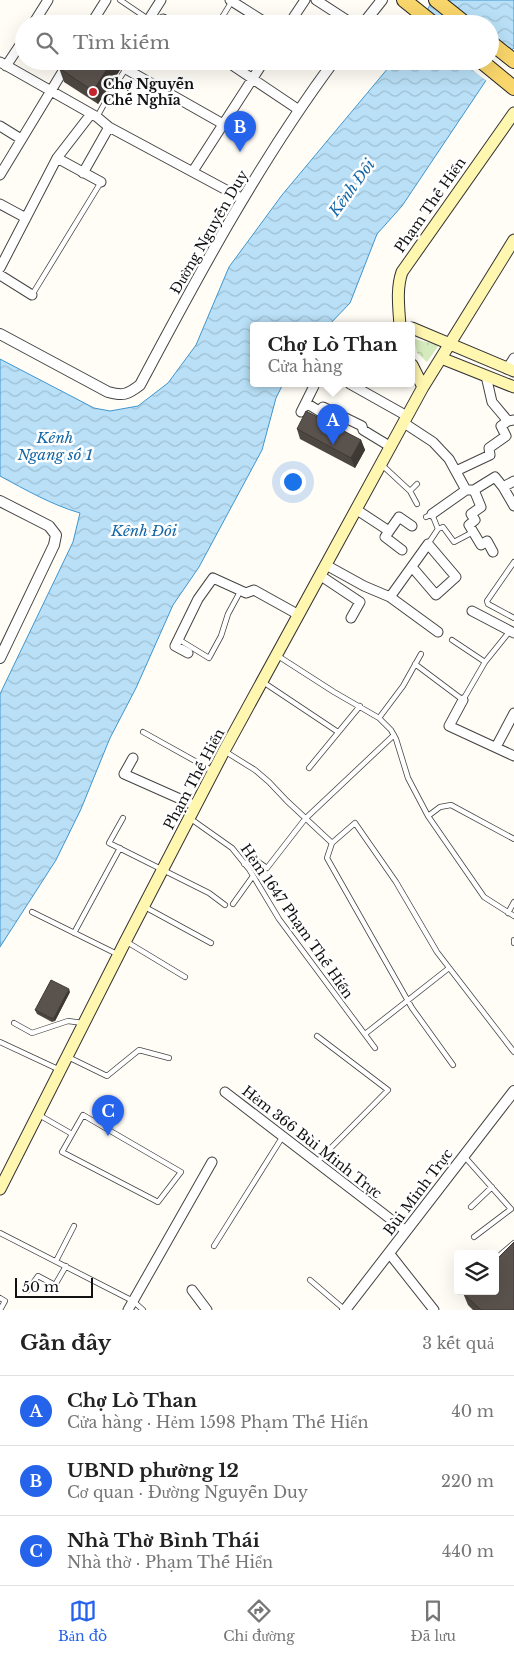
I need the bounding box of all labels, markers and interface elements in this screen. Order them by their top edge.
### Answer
search box [15,15,499,70]
icon: search [33,29,61,57]
text: Tìm kiếm [73,31,170,54]
place label: Chợ Nguyễn Chế Nghĩa [103,75,194,109]
marker: Chợ Nguyễn Chế Nghĩa [87,86,99,98]
pin: B [224,111,256,152]
street label: Phạm Thế Hiển [390,154,470,256]
water label: Kênh Đôi [324,155,379,221]
street label: Đường Nguyễn Duy [166,167,252,297]
popup [250,322,415,387]
text: Chợ Lò Than [267,333,398,356]
text: Cửa hàng [267,356,343,376]
pin: A [317,404,349,445]
water label: Kênh Ngang số 1 [16,428,93,464]
your location [280,469,306,495]
water label: Kênh Đôi [110,521,178,540]
street label: Phạm Thế Hiển [160,725,228,833]
street label: Hẻm 1647 Phạm Thế Hiển [237,840,358,1002]
street label: Hẻm 366 Bùi Minh Trực [238,1082,386,1203]
pin: C [92,1095,124,1136]
street label: Bùi Minh Trực [380,1145,457,1239]
map controls [454,1250,499,1295]
button: layers [454,1250,499,1295]
scale bar [15,1275,92,1298]
text: 50 m [22,1278,59,1296]
text: Gần đây [20,1330,111,1356]
text: 3 kết quả [422,1333,494,1353]
text: Chợ Lò Than [67,1389,197,1412]
text: A [30,1401,42,1421]
text: 40 m [451,1401,494,1421]
text: Cửa hàng · Hẻm 1598 Phạm Thế Hiển [67,1412,368,1432]
text: UBND phường 12 [67,1459,239,1482]
text: B [30,1471,42,1491]
text: 220 m [441,1471,494,1491]
text: Cơ quan · Đường Nguyễn Duy [67,1482,308,1502]
text: Nhà Thờ Bình Thái [67,1529,260,1552]
text: C [29,1541,43,1561]
text: 440 m [442,1541,494,1561]
text: Nhà thờ · Phạm Thế Hiển [67,1552,273,1572]
tab: Bản đồ [58,1597,107,1645]
tab: Chỉ đường [223,1597,295,1645]
tab: Đã lưu [411,1597,456,1645]

